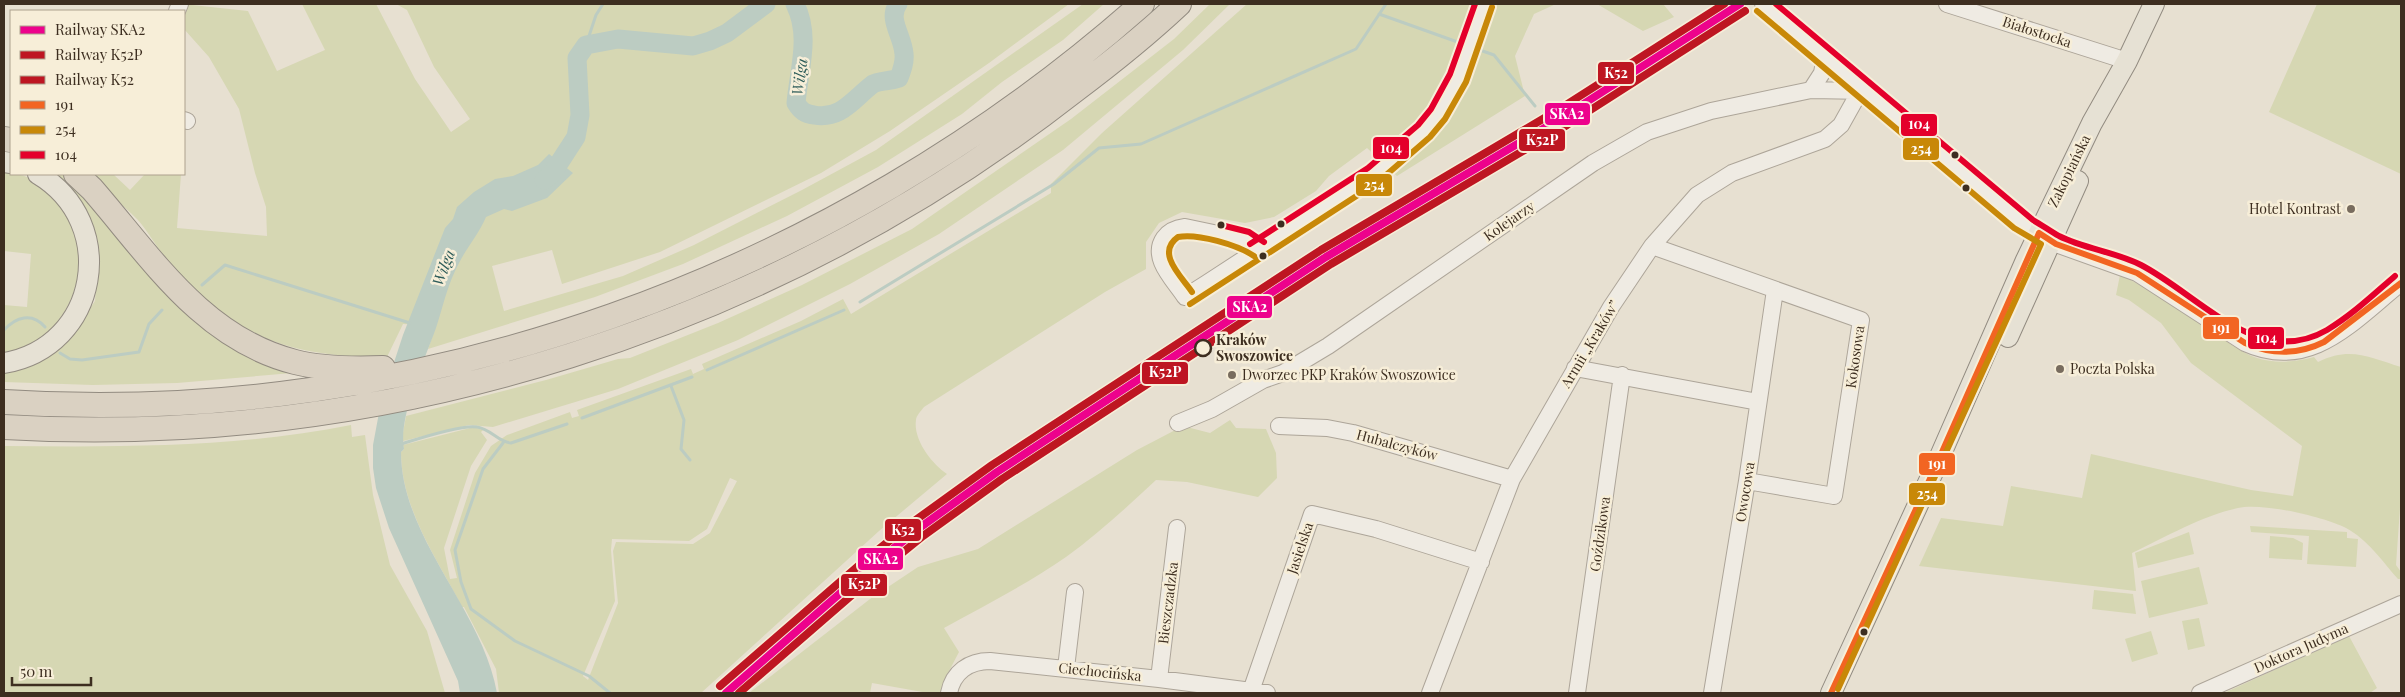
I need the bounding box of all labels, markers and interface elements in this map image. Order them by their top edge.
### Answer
legend [10,10,185,175]
street label: Białostocka [2000,11,2074,52]
text: Railway SKA2 [55,19,145,39]
text: Railway K52P [55,44,143,64]
water label: Wilga [787,57,812,97]
line badge: K52 [1597,61,1635,85]
text: K52 [1604,63,1628,82]
text: Railway K52 [55,69,134,89]
text: 191 [55,94,74,114]
line badge: SKA2 [1544,102,1591,126]
text: SKA2 [1550,104,1584,123]
line badge: 104 [1900,113,1938,137]
text: 104 [1908,114,1930,133]
text: 254 [55,119,76,139]
line badge: K52P [1518,128,1566,152]
text: K52P [1526,130,1558,149]
street label: Zakopiańska [2043,131,2094,210]
line badge: 104 [1372,136,1410,160]
line badge: 254 [1902,137,1940,161]
text: 104 [1380,138,1402,157]
text: 254 [1910,139,1932,158]
text: 104 [55,144,77,164]
unlabelled marker [1950,150,1960,160]
line badge: 254 [1355,173,1393,197]
text: 254 [1363,175,1385,194]
unlabelled marker [1961,183,1971,193]
street label: Kolejarzy [1479,196,1538,245]
place label: Hotel Kontrast [2249,199,2342,218]
marker: Hotel Kontrast [2345,203,2357,215]
unlabelled marker [1276,219,1286,229]
unlabelled marker [1216,220,1226,230]
water label: Wilga [427,247,459,289]
unlabelled marker [1258,251,1268,261]
line badge: SKA2 [1226,295,1273,319]
street label: Armii „Kraków” [1555,296,1623,392]
text: SKA2 [1233,297,1267,316]
line badge: 191 [2202,316,2240,340]
text: 191 [2212,318,2230,337]
street label: Kokosowa [1841,324,1868,390]
line badge: 104 [2247,326,2285,350]
text: 104 [2255,328,2277,347]
place label: Kraków Swoszowice [1216,330,1293,365]
marker: Kraków Swoszowice [1194,339,1212,357]
place label: Poczta Polska [2070,359,2155,378]
line badge: K52P [1141,361,1189,385]
text: K52P [1149,362,1181,381]
marker: Poczta Polska [2054,363,2066,375]
place label: Dworzec PKP Kraków Swoszowice [1242,365,1456,384]
marker: Dworzec PKP Kraków Swoszowice [1226,369,1238,381]
street label: Hubalczyków [1355,425,1440,465]
line badge: 191 [1918,452,1956,476]
text: 191 [1928,454,1946,473]
street label: Owocowa [1730,460,1759,523]
line badge: 254 [1908,482,1946,506]
text: 254 [1916,484,1938,503]
street label: Goździkowa [1585,495,1614,573]
line badge: K52 [884,518,922,542]
street label: Jasielska [1282,519,1317,577]
text: K52 [891,520,915,539]
line badge: SKA2 [857,547,904,571]
text: SKA2 [864,549,898,568]
street label: Bieszczadzka [1153,561,1182,645]
line badge: K52P [840,573,888,597]
text: K52P [848,574,880,593]
street label: Doktora Judyma [2251,618,2351,677]
unlabelled marker [1859,627,1869,637]
scale bar [12,654,91,686]
street label: Ciechocińska [1057,658,1143,685]
text: 50 m [20,661,53,681]

